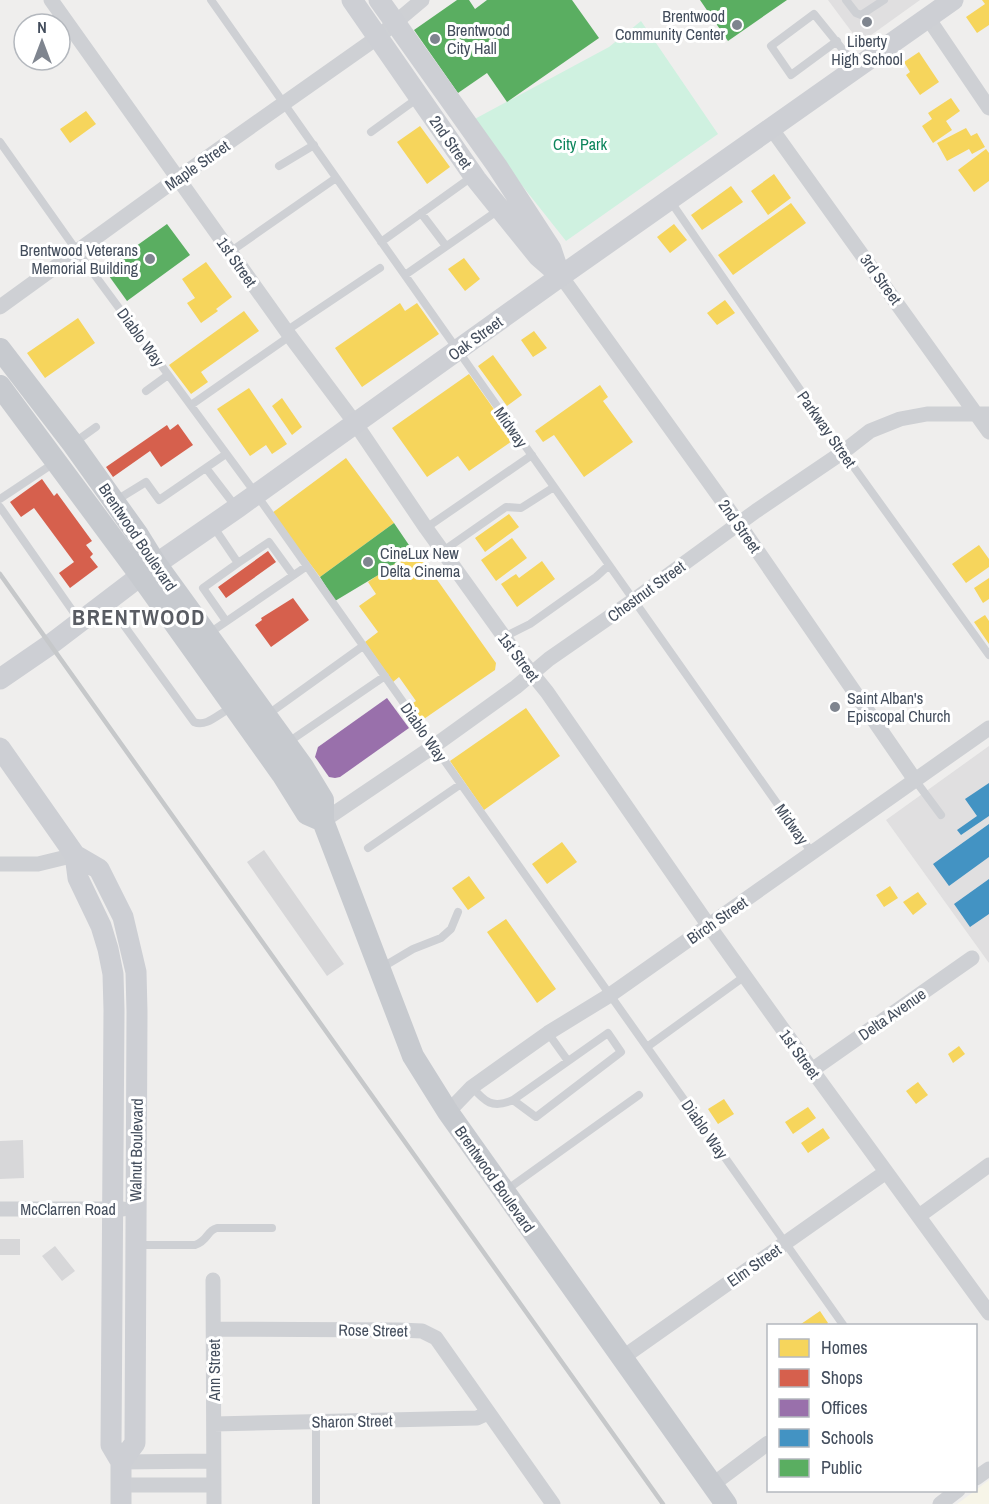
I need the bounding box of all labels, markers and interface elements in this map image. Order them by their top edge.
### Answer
place label: Brentwood Community Center [615,5,726,45]
north arrow [12,12,72,72]
marker: Liberty High School [860,15,874,29]
text: N [37,16,47,38]
marker: Brentwood Community Center [730,18,744,32]
place label: Brentwood City Hall [447,19,510,59]
place label: Liberty High School [831,30,903,70]
marker: Brentwood City Hall [428,32,442,46]
street label: 2nd Street [425,111,478,173]
park label: City Park [553,133,607,155]
street label: Maple Street [160,134,234,195]
street label: 1st Street [212,233,262,292]
place label: Brentwood Veterans Memorial Building [20,239,139,279]
street label: 3rd Street [855,249,907,309]
marker: Brentwood Veterans Memorial Building [143,252,157,266]
street label: Diablo Way [112,303,170,371]
street label: Oak Street [443,310,507,365]
street label: Parkway Street [792,386,862,472]
street label: Midway [489,402,533,452]
street label: Brentwood Boulevard [94,479,182,595]
street label: 2nd Street [714,495,767,557]
place label: CineLux New Delta Cinema [380,542,461,582]
marker: CineLux New Delta Cinema [361,555,375,569]
street label: Chestnut Street [603,555,690,627]
district label: BRENTWOOD [72,602,206,632]
street label: 1st Street [493,628,545,686]
place label: Saint Alban's Episcopal Church [847,687,951,727]
street label: Diablo Way [396,698,453,766]
marker: Saint Alban's Episcopal Church [828,700,842,714]
street label: Midway [770,799,814,849]
street label: Birch Street [682,891,752,949]
street label: Delta Avenue [854,983,930,1045]
street label: 1st Street [775,1025,826,1083]
street label: Diablo Way [677,1095,734,1163]
street label: Walnut Boulevard [124,1098,148,1202]
street label: Brentwood Boulevard [450,1121,540,1237]
street label: McClarren Road [20,1198,116,1220]
street label: Elm Street [723,1238,786,1292]
street label: Rose Street [338,1318,408,1342]
legend [767,1324,977,1492]
text: Homes [821,1335,868,1360]
street label: Ann Street [203,1339,225,1402]
text: Shops [821,1365,863,1390]
text: Offices [821,1395,868,1420]
street label: Sharon Street [311,1409,393,1433]
text: Schools [821,1425,874,1450]
text: Public [821,1455,862,1480]

